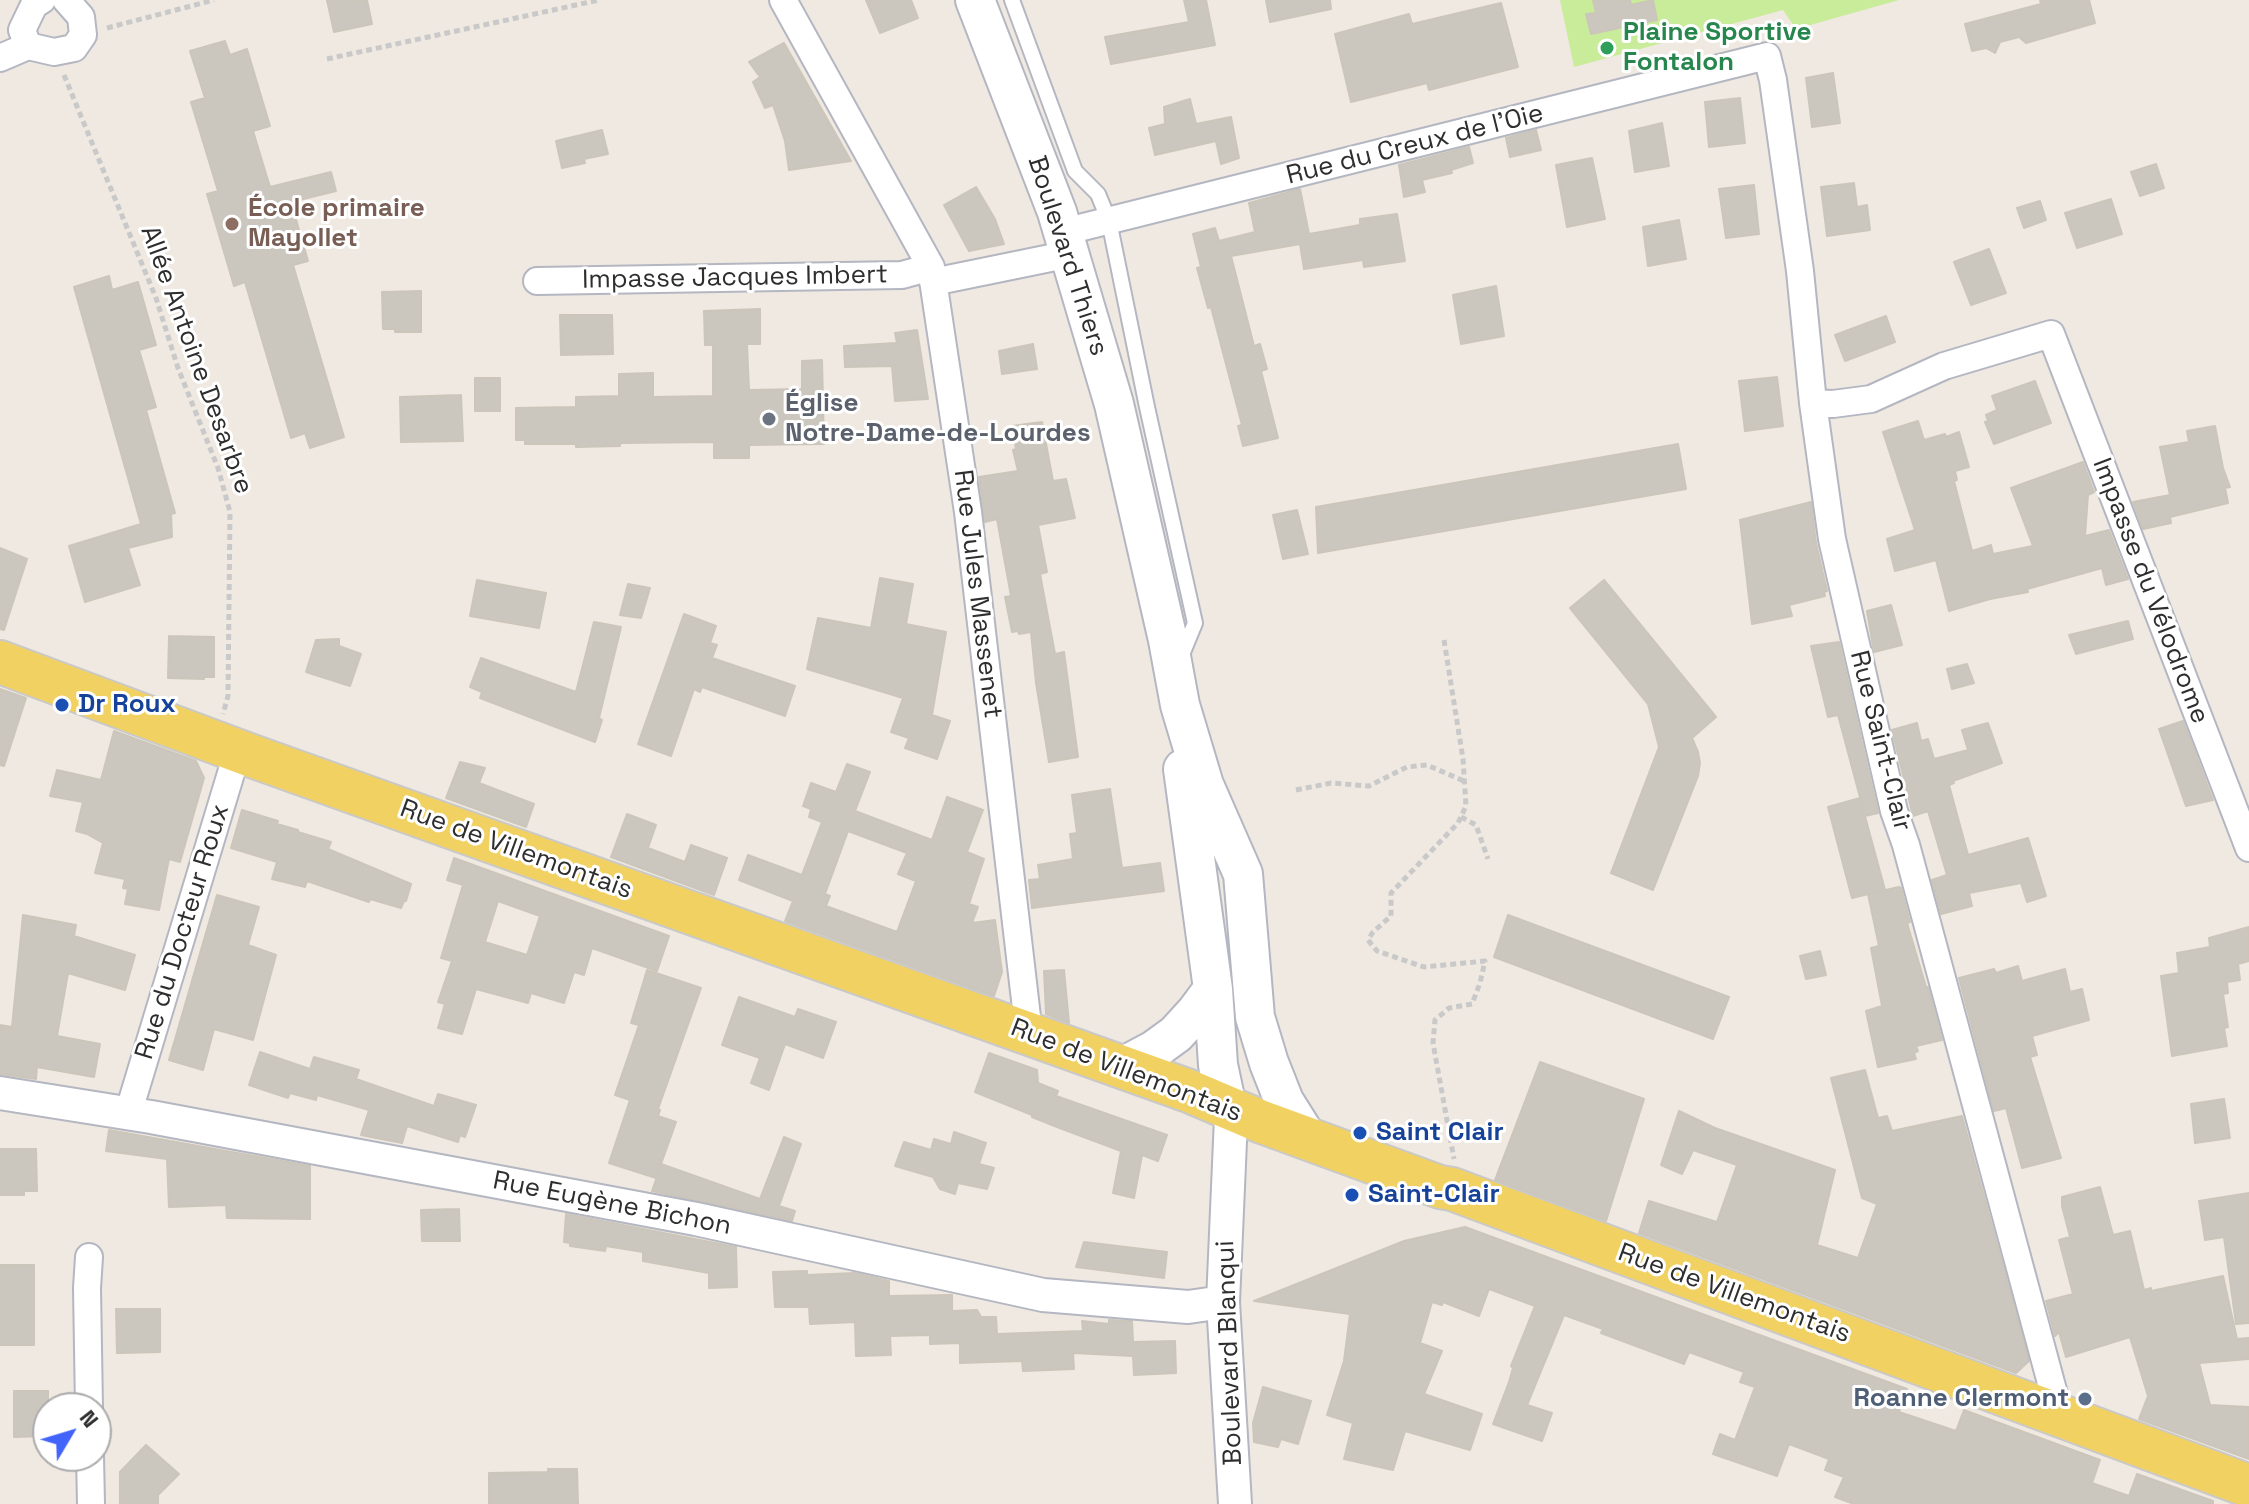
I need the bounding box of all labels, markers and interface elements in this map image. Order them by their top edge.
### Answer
place label: Plaine Sportive Fontalon [1623,17,1811,78]
marker: Plaine Sportive Fontalon [1598,39,1616,57]
street label: Rue du Creux de l'Oie [1283,98,1547,192]
street label: Boulevard Thiers [1020,152,1114,360]
place label: École primaire Mayollet [248,193,425,254]
marker: École primaire Mayollet [223,215,241,233]
street label: Allée Antoine Desarbre [133,222,259,498]
street label: Impasse Jacques Imbert [582,260,888,296]
place label: Église Notre-Dame-de-Lourdes [785,388,1090,450]
marker: Église Notre-Dame-de-Lourdes [760,410,778,428]
street label: Impasse du Vélodrome [2085,454,2215,728]
street label: Rue Jules Massenet [946,468,1008,720]
street label: Rue Saint-Clair [1843,648,1917,834]
place label: Dr Roux [78,689,176,721]
marker: Dr Roux [53,696,71,714]
street label: Rue de Villemontais [396,793,636,907]
street label: Rue du Docteur Roux [129,801,237,1063]
street label: Rue de Villemontais [1006,1013,1246,1129]
place label: Saint Clair [1376,1117,1504,1149]
marker: Saint Clair [1351,1124,1369,1142]
street label: Rue Eugène Bichon [490,1166,734,1242]
place label: Saint-Clair [1368,1179,1500,1211]
marker: Saint-Clair [1343,1186,1361,1204]
street label: Rue de Villemontais [1614,1237,1854,1351]
street label: Boulevard Blanqui [1210,1240,1250,1466]
place label: Roanne Clermont [1853,1383,2069,1415]
marker: Roanne Clermont [2076,1390,2094,1408]
north arrow [32,1392,112,1472]
text: N [74,1404,105,1433]

